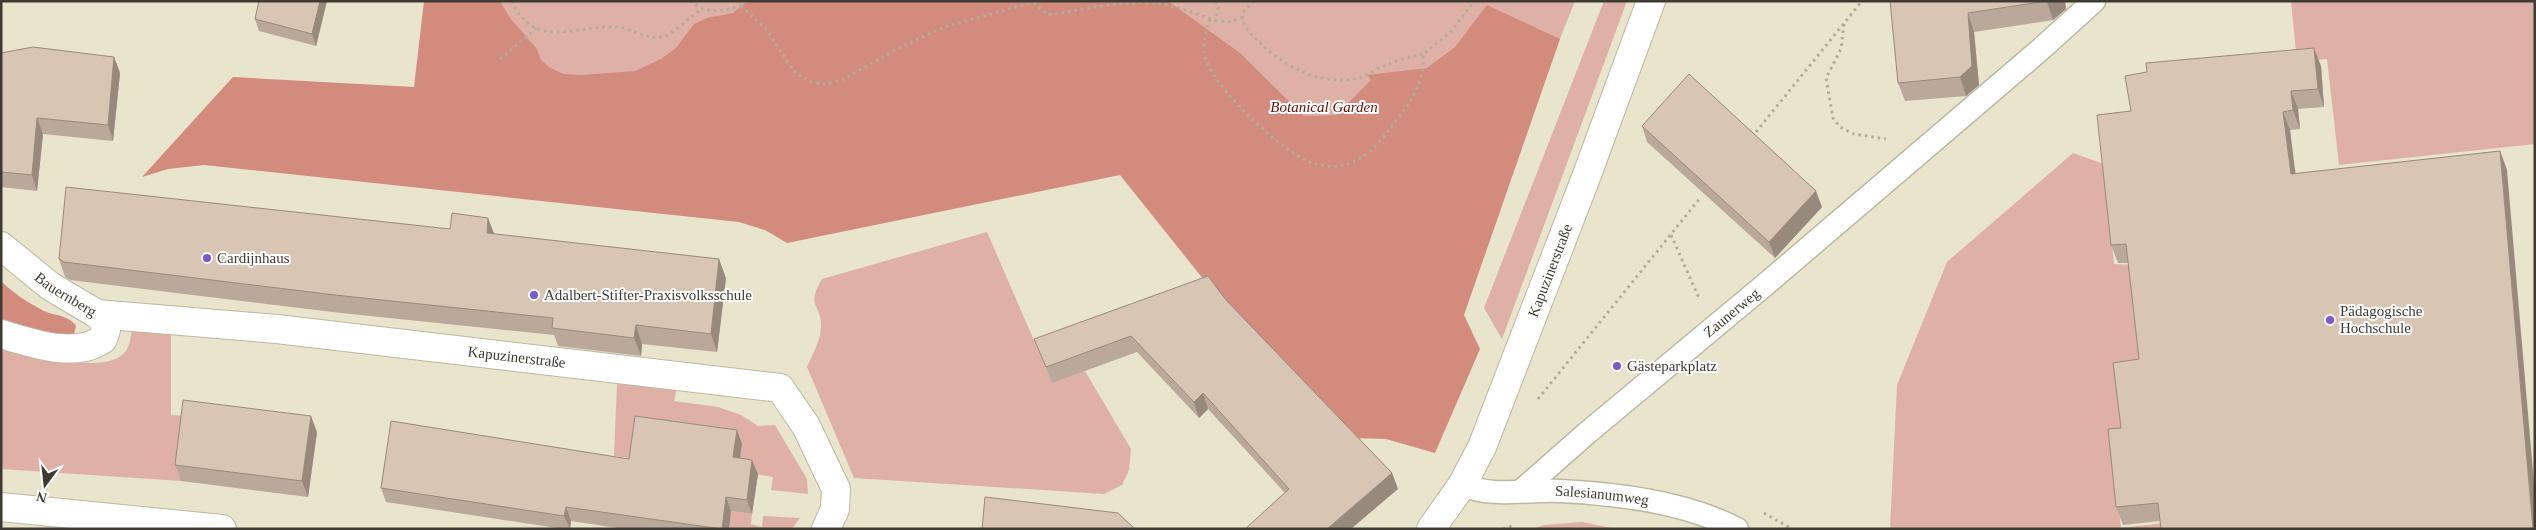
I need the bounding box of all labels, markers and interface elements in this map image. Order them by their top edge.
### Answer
park label: Botanical Garden [1270,99,1378,115]
street label: Kapuzinerstraße [1525,221,1575,319]
place label: Cardijnhaus [217,250,290,266]
marker: Cardijnhaus [201,252,213,264]
street label: Bauernberg [32,269,100,320]
street label: Zaunerweg [1701,285,1763,340]
place label: Adalbert-Stifter-Praxisvolksschule [544,287,752,303]
marker: Adalbert-Stifter-Praxisvolksschule [528,289,540,301]
place label: Pädagogische Hochschule [2340,303,2423,336]
marker: Pädagogische Hochschule [2324,314,2336,326]
street label: Kapuzinerstraße [467,343,567,371]
place label: Gästeparkplatz [1627,358,1717,374]
marker: Gästeparkplatz [1611,360,1623,372]
north arrow [20,460,70,510]
street label: Salesianumweg [1555,483,1651,508]
text: N [35,489,49,506]

